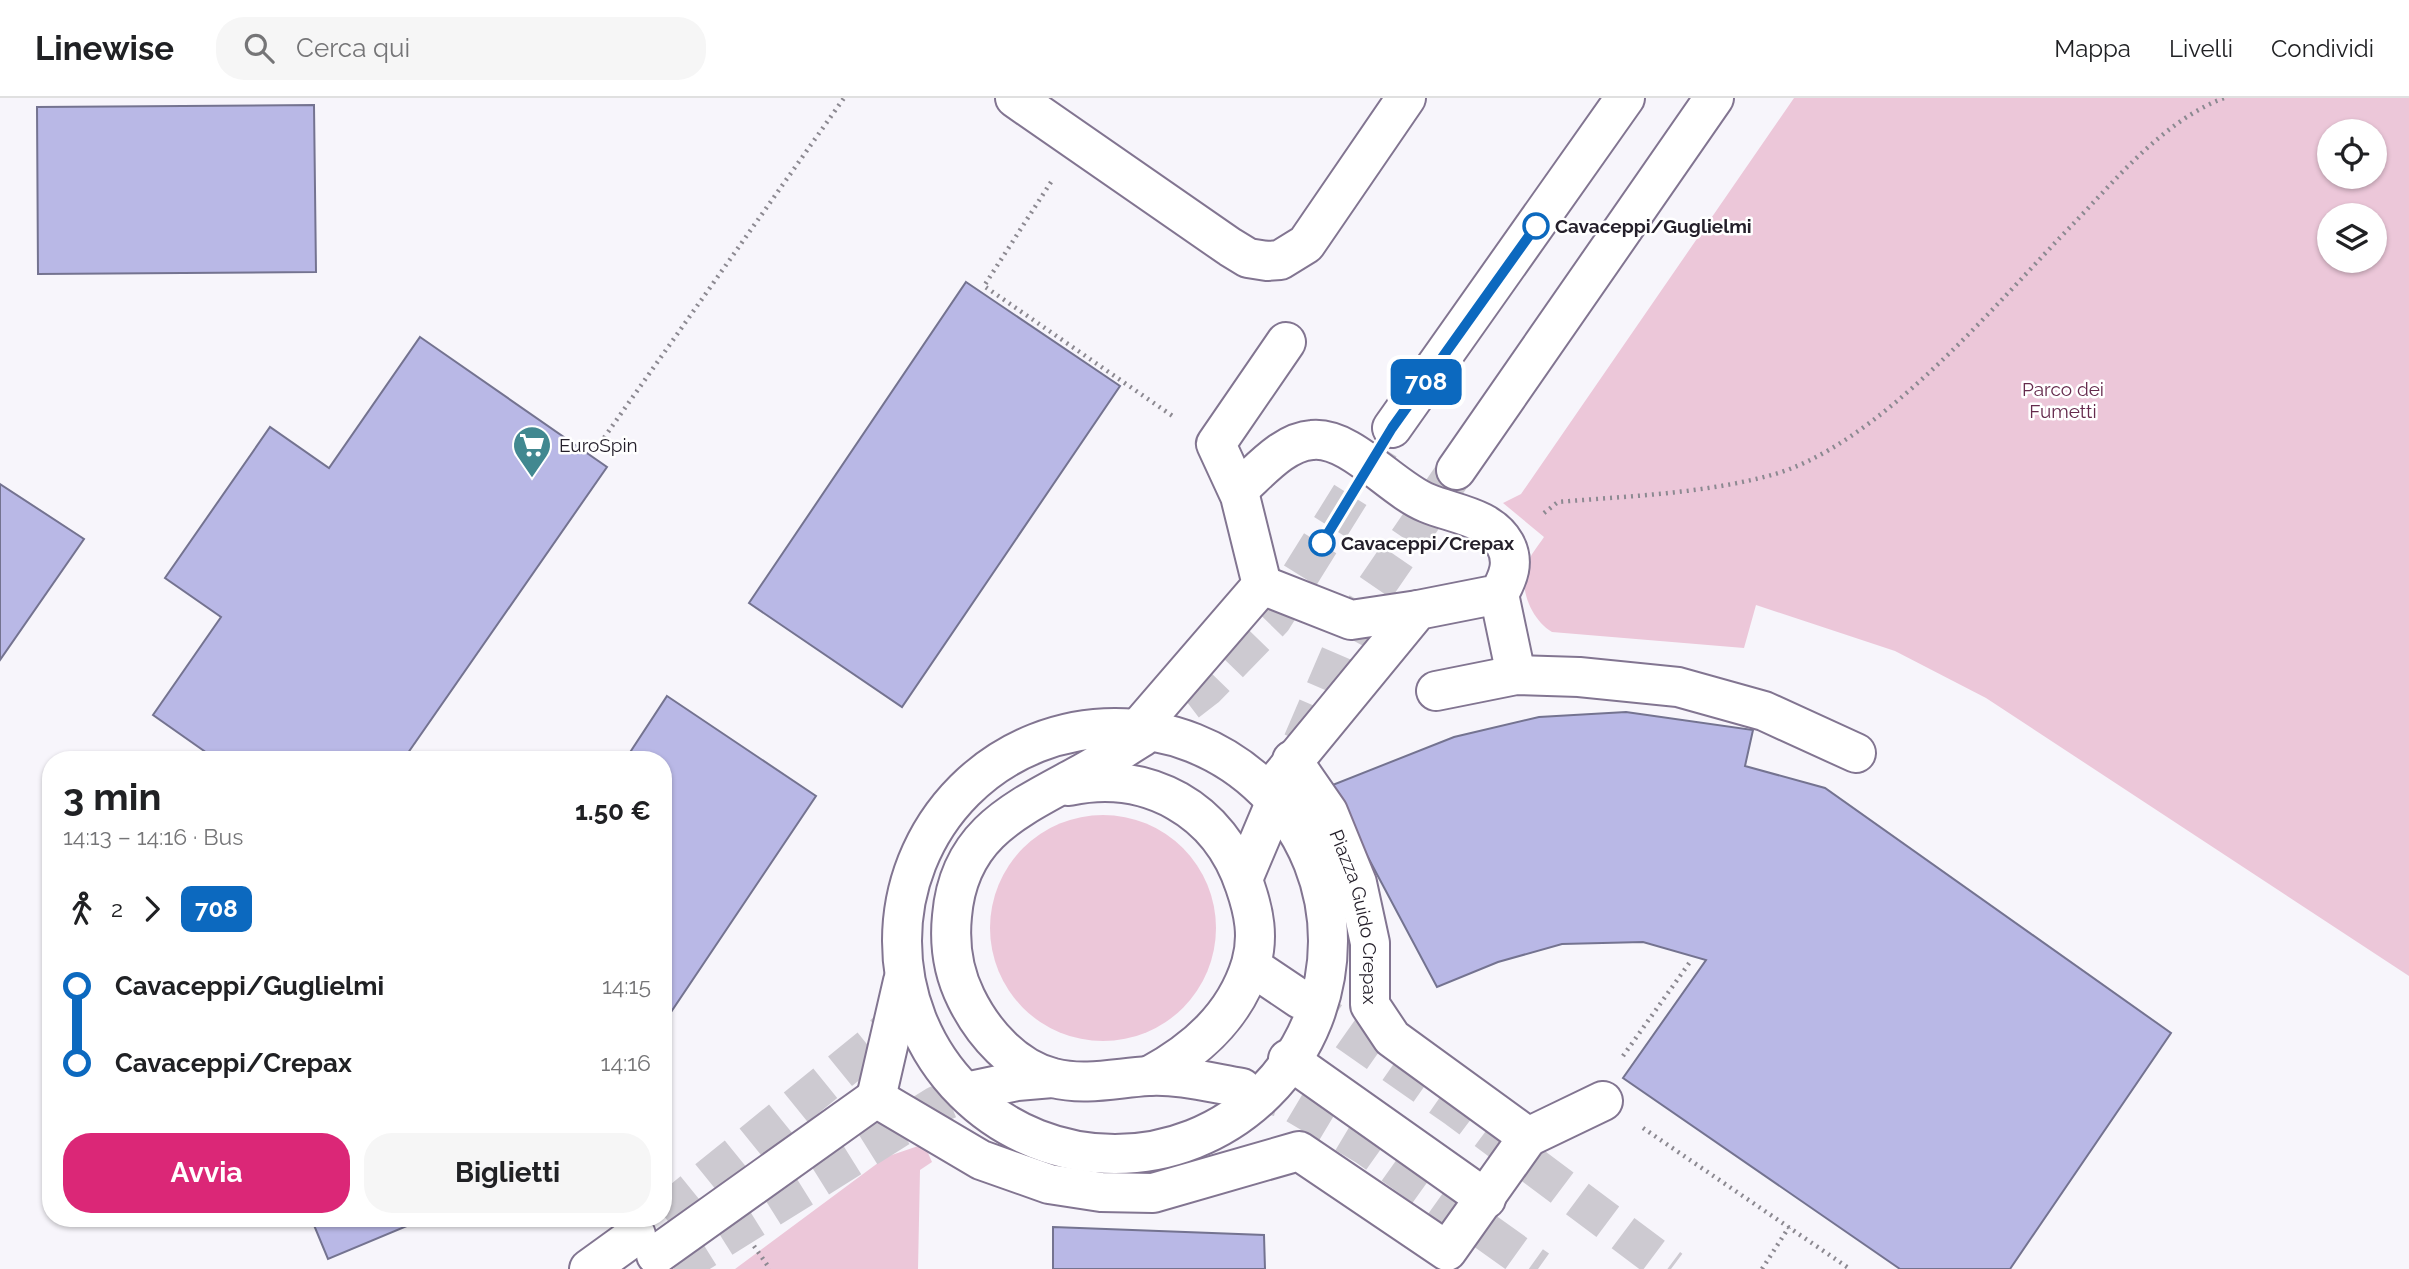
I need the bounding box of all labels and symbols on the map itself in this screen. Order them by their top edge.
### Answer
marker: Cavaceppi/Guglielmi [1523,213,1549,239]
place label: Cavaceppi/Guglielmi [1555,215,1752,237]
line badge: 708 [1386,359,1466,405]
park label: Parco dei Fumetti [2022,378,2104,422]
supermarket icon: EuroSpin [511,424,553,479]
place label: EuroSpin [559,434,638,456]
marker: Cavaceppi/Crepax [1309,530,1335,556]
place label: Cavaceppi/Crepax [1341,532,1515,554]
street label: Piazza Guido Crepax [1325,826,1381,1005]

